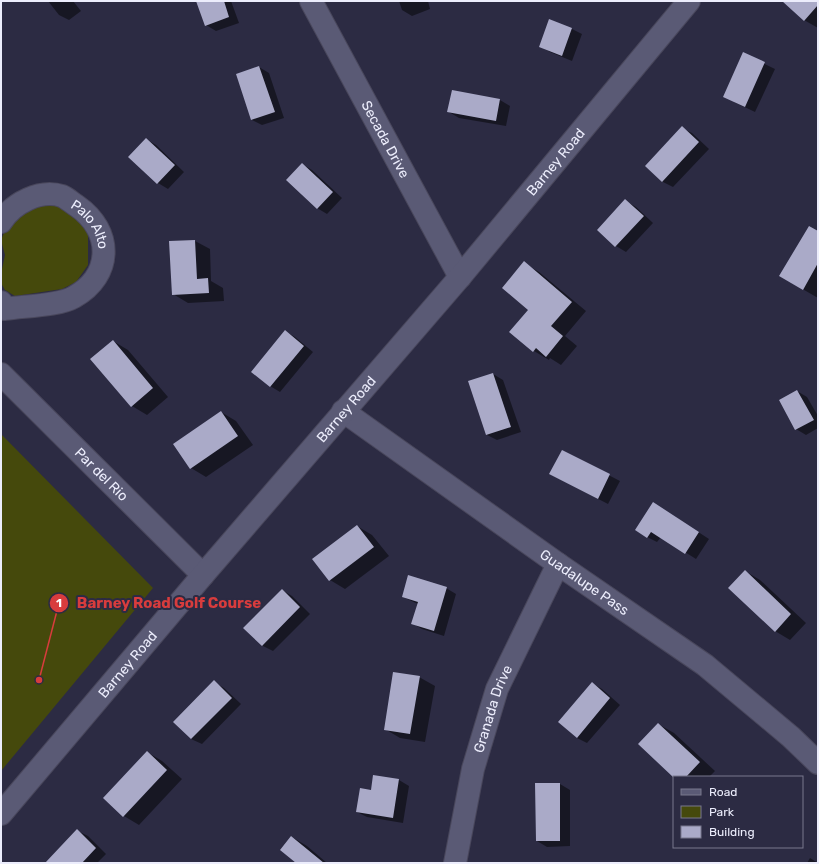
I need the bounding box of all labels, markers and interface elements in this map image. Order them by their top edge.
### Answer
street label: Secada Drive [358,98,413,181]
street label: Barney Road [523,125,588,199]
street label: Palo Alto [68,196,112,250]
street label: Barney Road [313,372,379,446]
street label: Par del Rio [71,444,132,504]
street label: Guadalupe Pass [537,546,632,619]
callout: Barney Road Golf Course [49,589,270,616]
text: Barney Road Golf Course [77,594,261,612]
text: 1 [56,596,62,610]
street label: Barney Road [94,627,161,701]
street label: Granada Drive [470,662,516,755]
legend [673,776,803,848]
text: Road [709,785,737,799]
text: Park [709,805,735,819]
text: Building [709,825,755,839]

